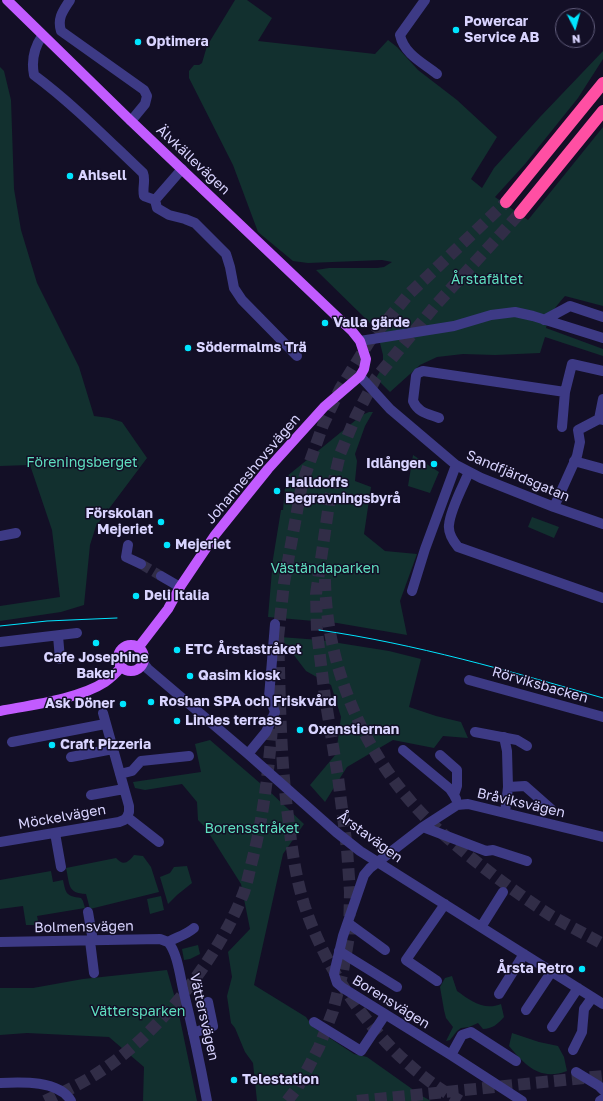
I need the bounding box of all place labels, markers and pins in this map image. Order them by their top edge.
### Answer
place label: Powercar Service AB [464,14,539,46]
marker: Powercar Service AB [451,25,461,35]
place label: Optimera [146,34,209,50]
marker: Optimera [133,37,143,47]
place label: Ahlsell [78,168,127,184]
marker: Ahlsell [65,171,75,181]
place label: Valla gärde [333,315,410,331]
marker: Valla gärde [320,318,330,328]
place label: Södermalms Trä [196,340,307,356]
marker: Södermalms Trä [183,343,193,353]
place label: Idlången [366,456,426,472]
marker: Idlången [429,459,439,469]
place label: Halldoffs Begravningsbyrå [285,475,401,508]
marker: Halldoffs Begravningsbyrå [272,486,282,496]
place label: Förskolan Mejeriet [86,506,153,538]
marker: Förskolan Mejeriet [156,517,166,527]
place label: Mejeriet [175,537,231,553]
marker: Mejeriet [162,540,172,550]
place label: Deli Italia [144,588,209,604]
marker: Deli Italia [131,591,141,601]
marker: Cafe Josephine Baker [91,638,101,648]
place label: ETC Årstastråket [185,642,302,658]
marker: ETC Årstastråket [172,645,182,655]
place label: Cafe Josephine Baker [44,650,148,682]
place label: Qasim kiosk [198,668,281,684]
marker: Qasim kiosk [185,671,195,681]
place label: Roshan SPA och Friskvård [159,694,337,710]
place label: Ask Döner [45,696,115,712]
marker: Roshan SPA och Friskvård [146,697,156,707]
marker: Ask Döner [118,699,128,709]
place label: Lindes terrass [185,713,282,729]
marker: Lindes terrass [172,716,182,726]
place label: Oxenstiernan [308,722,399,738]
marker: Oxenstiernan [295,725,305,735]
place label: Craft Pizzeria [60,737,151,753]
marker: Craft Pizzeria [47,740,57,750]
place label: Årsta Retro [497,961,574,977]
marker: Årsta Retro [577,964,587,974]
place label: Telestation [242,1072,319,1088]
marker: Telestation [229,1075,239,1085]

